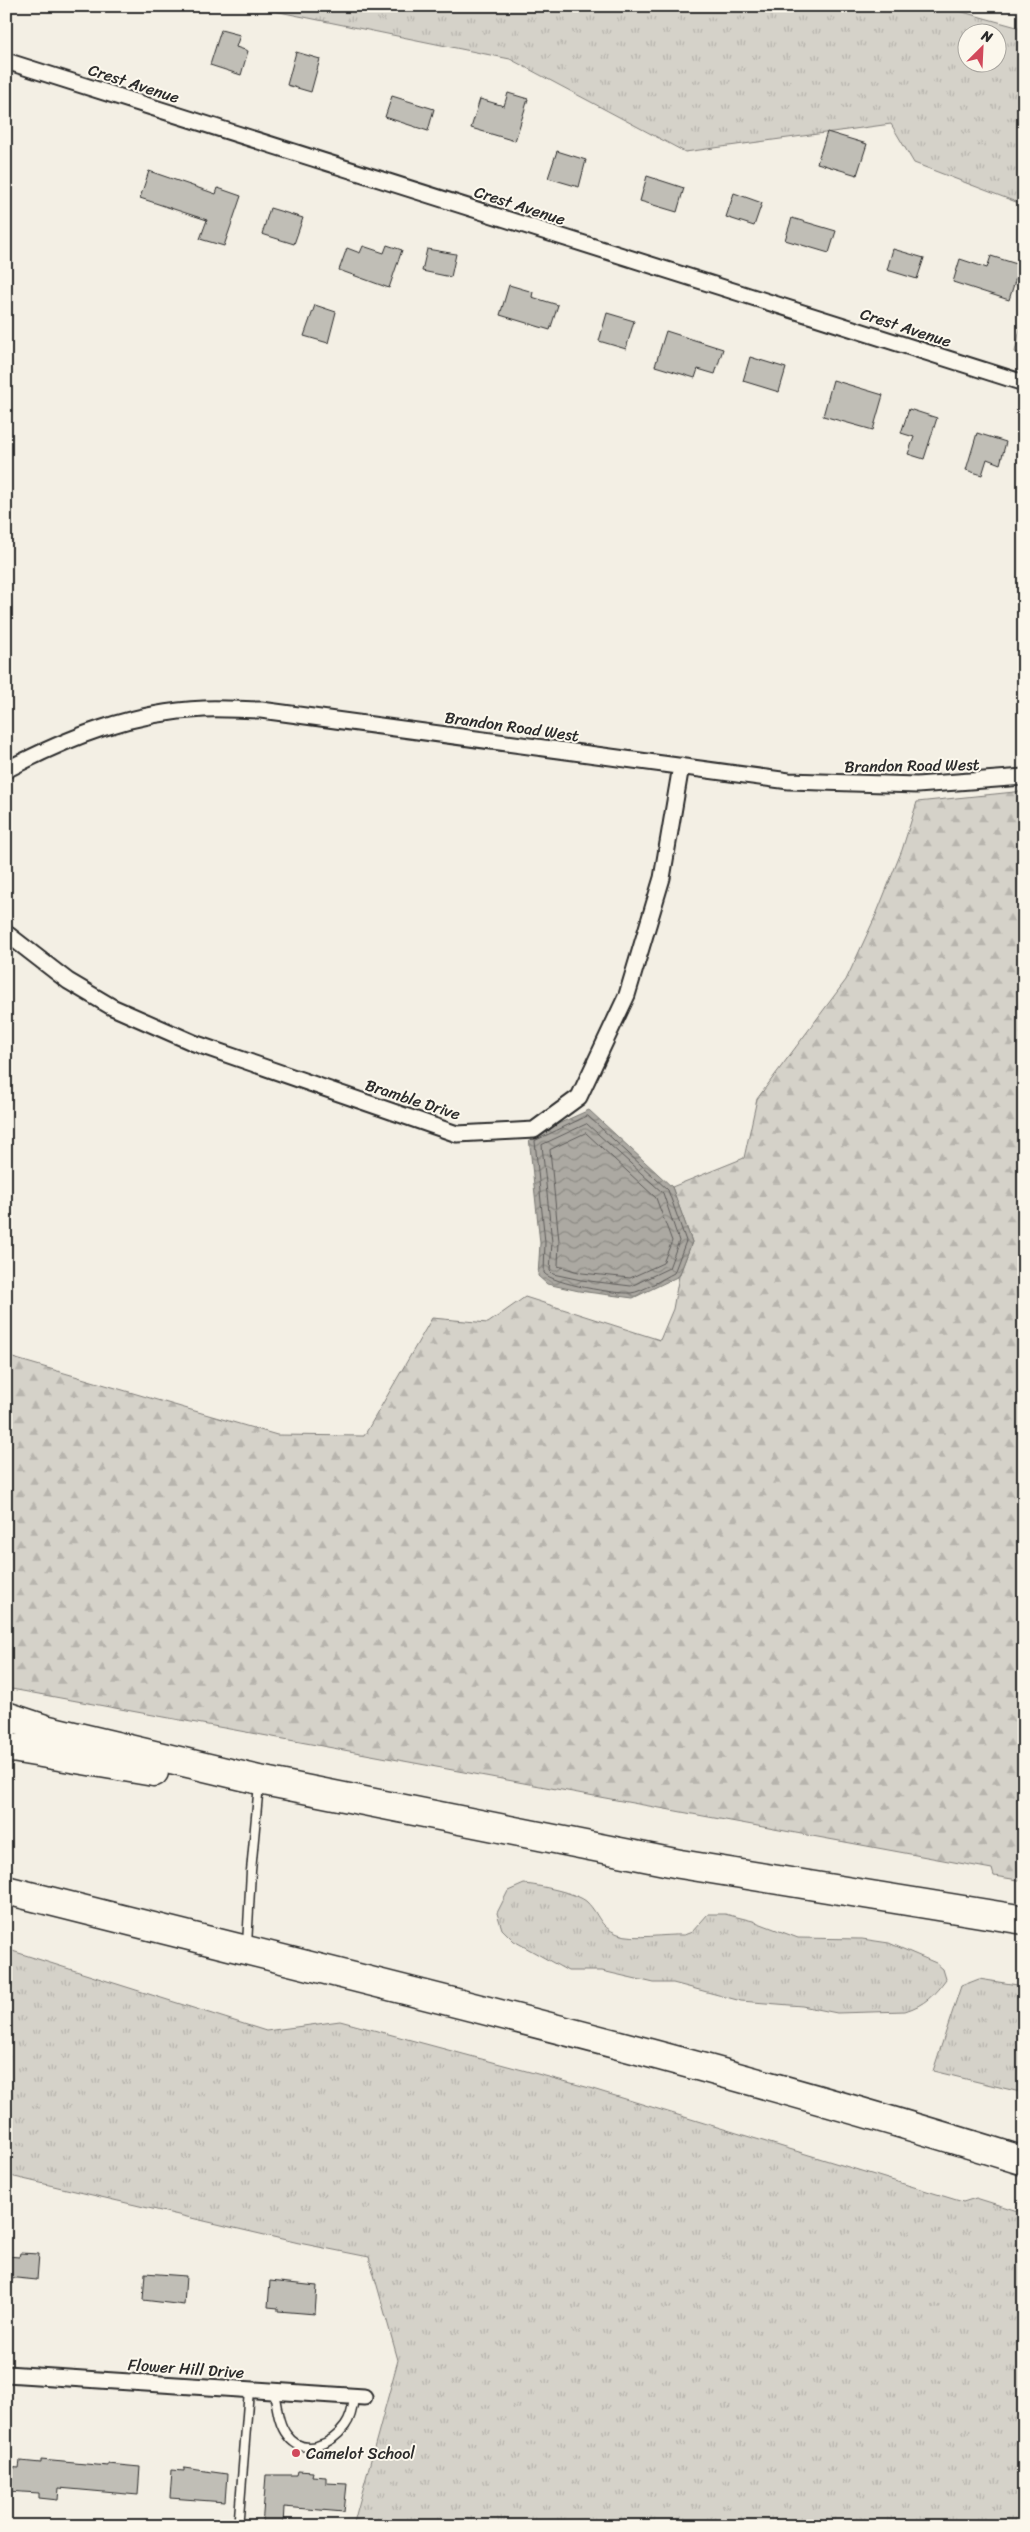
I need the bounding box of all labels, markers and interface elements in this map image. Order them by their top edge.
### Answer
north arrow [958,22,1008,72]
text: N [977,23,997,50]
street label: Crest Avenue [85,55,183,112]
street label: Crest Avenue [471,177,569,234]
street label: Crest Avenue [857,299,955,356]
street label: Brandon Road West [443,703,581,750]
street label: Brandon Road West [844,750,980,781]
street label: Bramble Drive [361,1070,464,1129]
street label: Flower Hill Drive [127,2350,245,2387]
place label: Camelot School [306,2439,415,2468]
marker: Camelot School [290,2447,302,2459]

